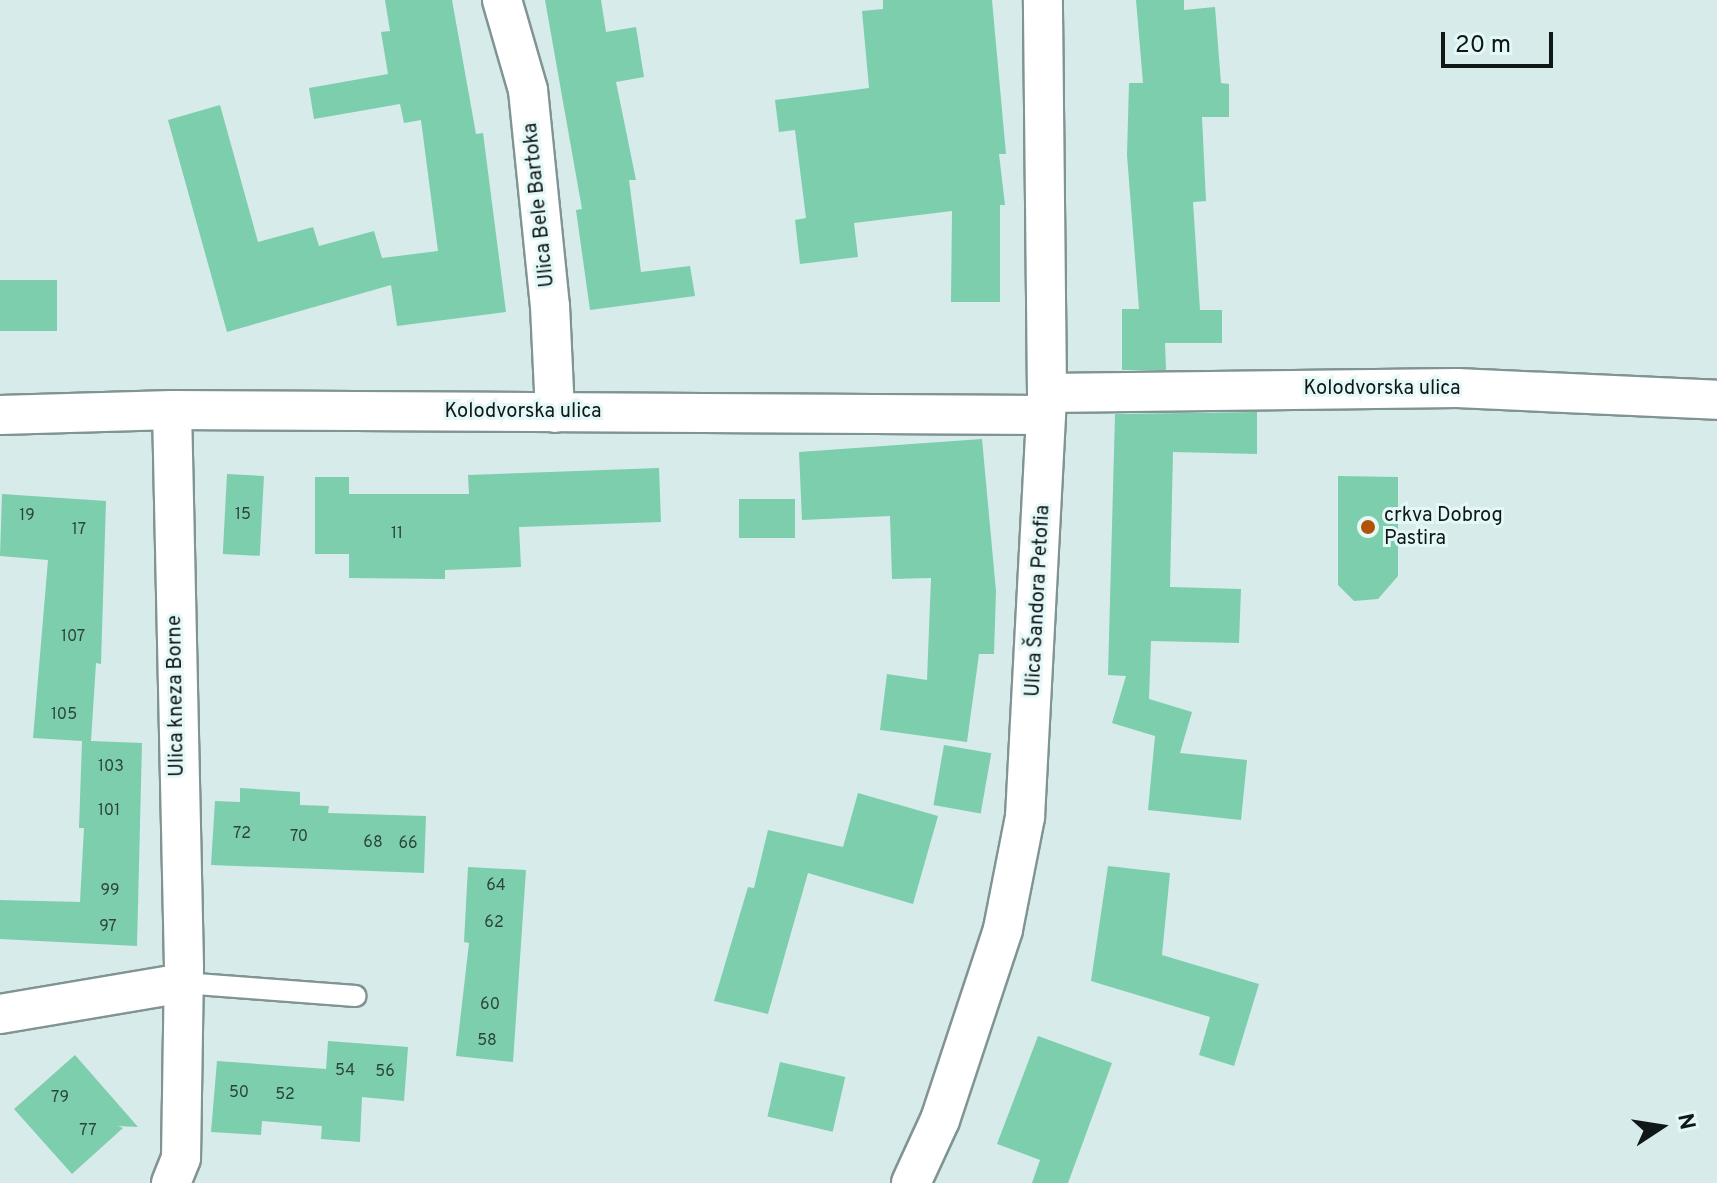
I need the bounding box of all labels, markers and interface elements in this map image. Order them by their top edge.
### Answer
scale bar [1445,16,1557,66]
text: 20 m [1455,31,1511,61]
street label: Ulica Bele Bartoka [519,122,561,288]
street label: Kolodvorska ulica [1303,377,1461,401]
street label: Kolodvorska ulica [444,400,602,424]
street label: Ulica Šandora Petofia [1022,504,1056,698]
place label: crkva Dobrog Pastira [1384,504,1503,551]
house number: 15 [235,505,251,525]
house number: 19 [19,506,35,526]
marker: crkva Dobrog Pastira [1359,518,1377,536]
house number: 17 [72,520,86,540]
house number: 11 [391,524,403,544]
street label: Ulica kneza Borne [164,615,190,777]
house number: 107 [61,627,85,647]
house number: 105 [51,705,77,725]
house number: 103 [98,757,124,777]
house number: 101 [98,801,120,821]
house number: 72 [233,824,251,844]
house number: 70 [290,827,308,847]
house number: 68 [363,833,383,853]
house number: 66 [398,834,418,854]
house number: 64 [486,876,506,896]
house number: 99 [100,881,120,901]
house number: 62 [484,913,504,933]
house number: 97 [99,917,117,937]
house number: 60 [480,995,500,1015]
house number: 58 [477,1031,497,1051]
house number: 54 [335,1061,355,1081]
house number: 56 [375,1062,395,1082]
house number: 50 [229,1083,249,1103]
house number: 52 [275,1085,295,1105]
north arrow [1621,1087,1701,1167]
house number: 79 [51,1088,69,1108]
text: N [1670,1111,1700,1132]
house number: 77 [79,1121,97,1141]

